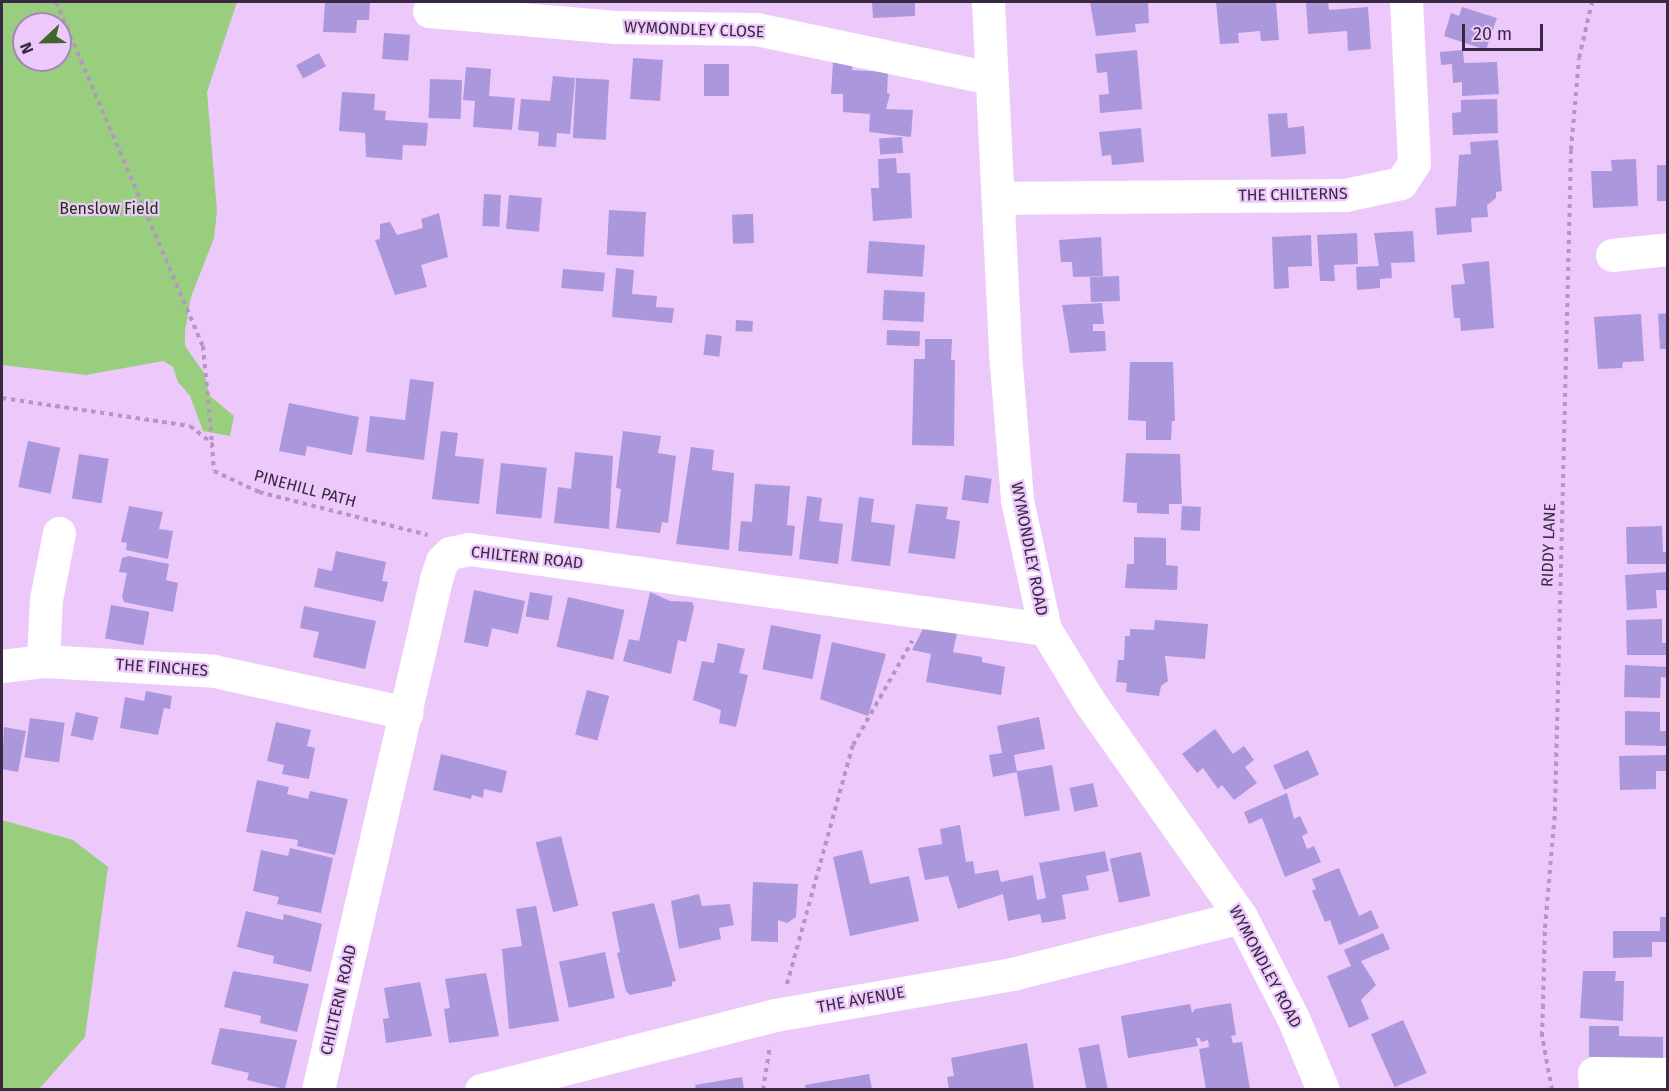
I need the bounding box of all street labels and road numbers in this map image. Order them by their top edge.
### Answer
street label: WYMONDLEY CLOSE [624,18,764,42]
street label: THE CHILTERNS [1238,184,1348,206]
street label: PINEHILL PATH [252,466,358,512]
street label: WYMONDLEY ROAD [1007,481,1051,617]
street label: RIDDY LANE [1538,503,1560,587]
street label: CHILTERN ROAD [470,543,584,573]
street label: THE FINCHES [115,655,209,681]
street label: WYMONDLEY ROAD [1225,903,1305,1031]
street label: CHILTERN ROAD [317,943,361,1057]
street label: THE AVENUE [816,983,906,1017]

